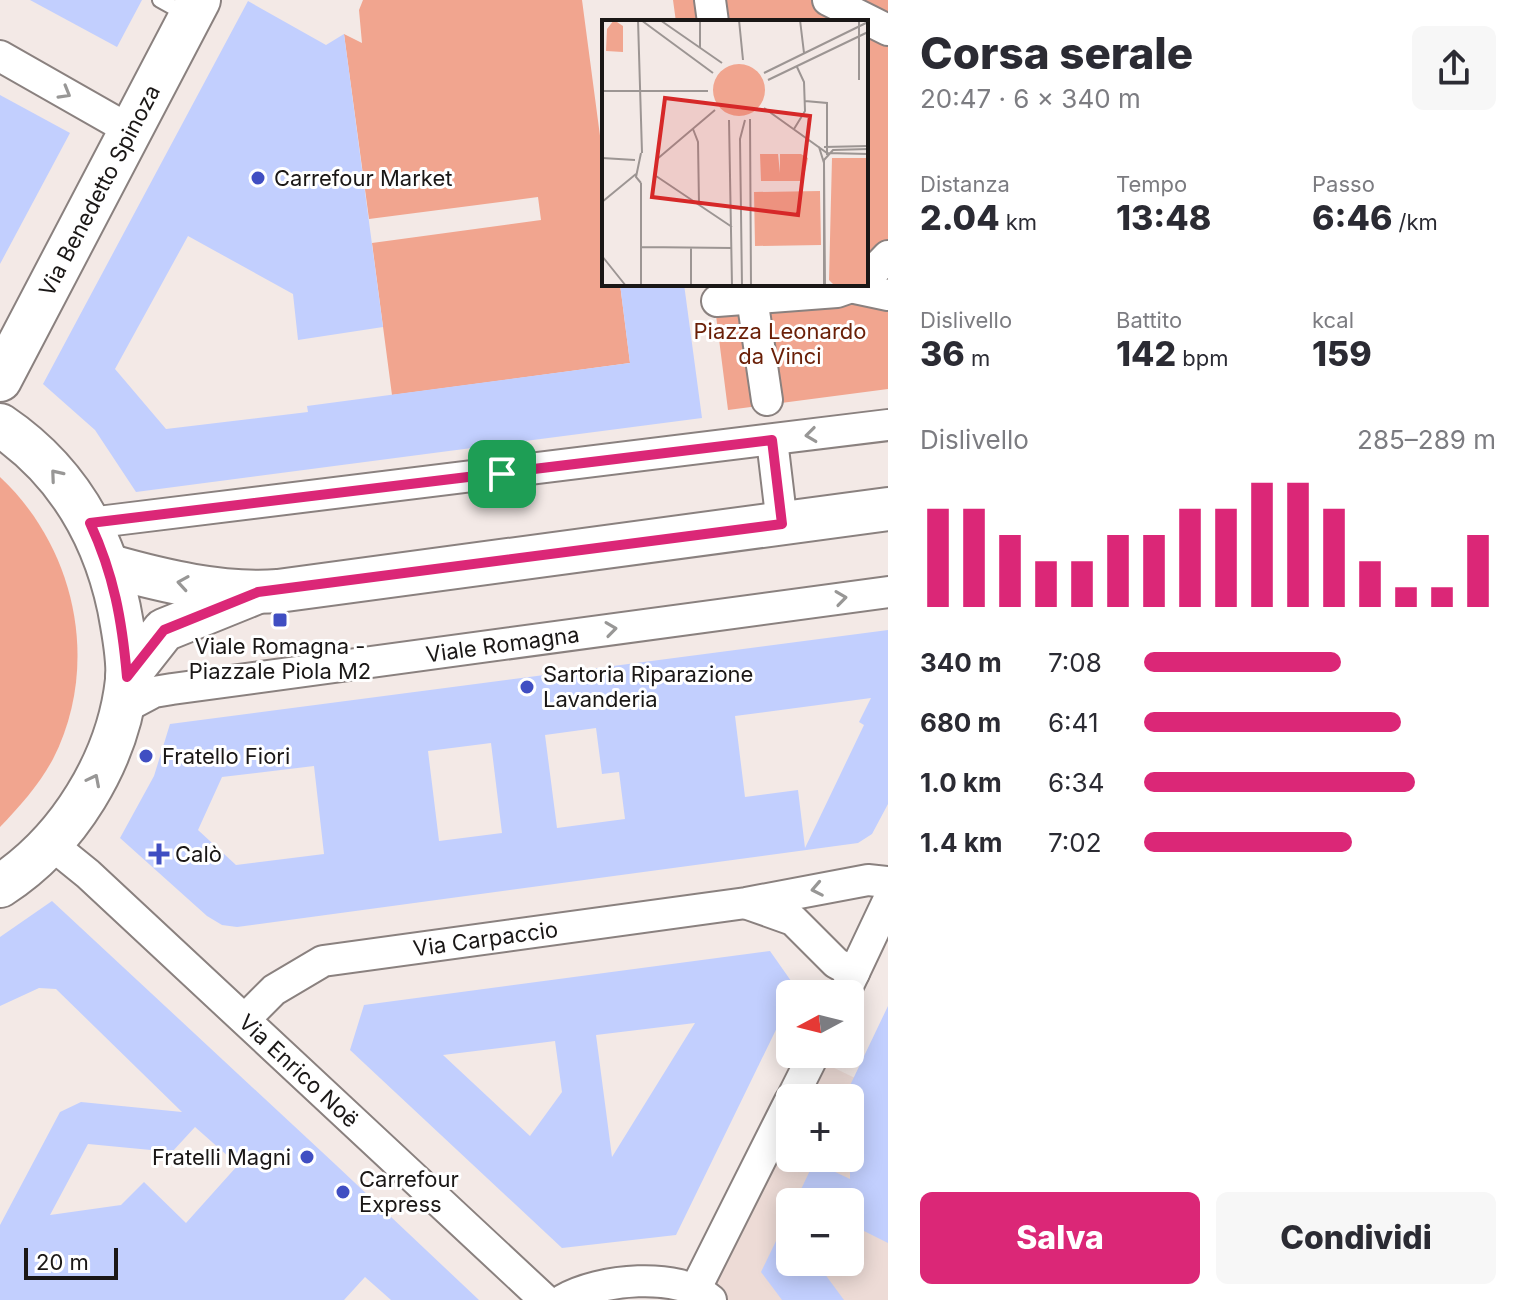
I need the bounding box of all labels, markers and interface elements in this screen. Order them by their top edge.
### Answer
inset map [602,20,868,286]
text: Corsa serale [920,26,1193,80]
button: share [1412,26,1496,110]
street label: Via Benedetto Spinoza [33,80,165,300]
one-way arrow [56,83,71,99]
text: 20:47 · 6 × 340 m [920,83,1141,114]
place label: Carrefour Market [274,165,452,191]
marker: Carrefour Market [249,169,267,187]
text: Distanza [920,171,1010,197]
text: Tempo [1116,171,1187,197]
text: Passo [1312,171,1375,197]
text: 2.04 [920,197,1000,238]
text: 13:48 [1116,197,1211,238]
text: 6:46 [1312,197,1392,238]
text: km [1000,209,1037,235]
text: /km [1392,209,1438,235]
text: Dislivello [920,307,1012,333]
text: Battito [1116,307,1182,333]
text: kcal [1312,307,1354,333]
park label: Piazza Leonardo da Vinci [694,318,866,369]
text: 36 [920,333,965,374]
text: 142 [1116,333,1176,374]
text: 159 [1312,333,1372,374]
text: m [965,345,990,371]
text: bpm [1176,345,1229,371]
text: Dislivello [920,424,1029,455]
text: 285–289 m [1357,424,1496,455]
one-way arrow [804,426,818,443]
pin [468,440,536,508]
icon: arrive [480,452,524,496]
one-way arrow [51,470,66,484]
one-way arrow [176,575,190,592]
one-way arrow [835,590,848,607]
marker: Viale Romagna - Piazzale Piola M2 [271,611,289,629]
street label: Viale Romagna [424,621,581,667]
one-way arrow [605,621,618,638]
place label: Viale Romagna - Piazzale Piola M2 [189,633,371,684]
text: 340 m [920,647,1002,678]
text: 7:08 [1048,647,1102,678]
place label: Sartoria Riparazione Lavanderia [543,661,753,712]
marker: Sartoria Riparazione Lavanderia [518,678,536,696]
text: 680 m [920,707,1001,738]
text: 6:41 [1048,707,1098,738]
place label: Fratello Fiori [162,743,290,769]
marker: Fratello Fiori [137,747,155,765]
text: 1.0 km [920,767,1002,798]
text: 6:34 [1048,767,1104,798]
one-way arrow [85,773,100,788]
text: 1.4 km [920,827,1002,858]
text: 7:02 [1048,827,1102,858]
place label: Calò [175,841,222,867]
marker: Calò [150,845,168,863]
one-way arrow [810,880,824,897]
street label: Via Carpaccio [412,916,560,962]
north arrow [776,980,864,1068]
map controls [776,980,864,1276]
street label: Via Enrico Noë [234,1009,364,1133]
button: + [776,1084,864,1172]
place label: Fratelli Magni [152,1144,291,1170]
marker: Fratelli Magni [298,1148,316,1166]
place label: Carrefour Express [359,1166,459,1217]
marker: Carrefour Express [334,1183,352,1201]
button: − [776,1188,864,1276]
button: Salva [920,1192,1200,1284]
button: Condividi [1216,1192,1496,1284]
scale bar [24,1244,118,1280]
text: 20 m [36,1249,89,1275]

